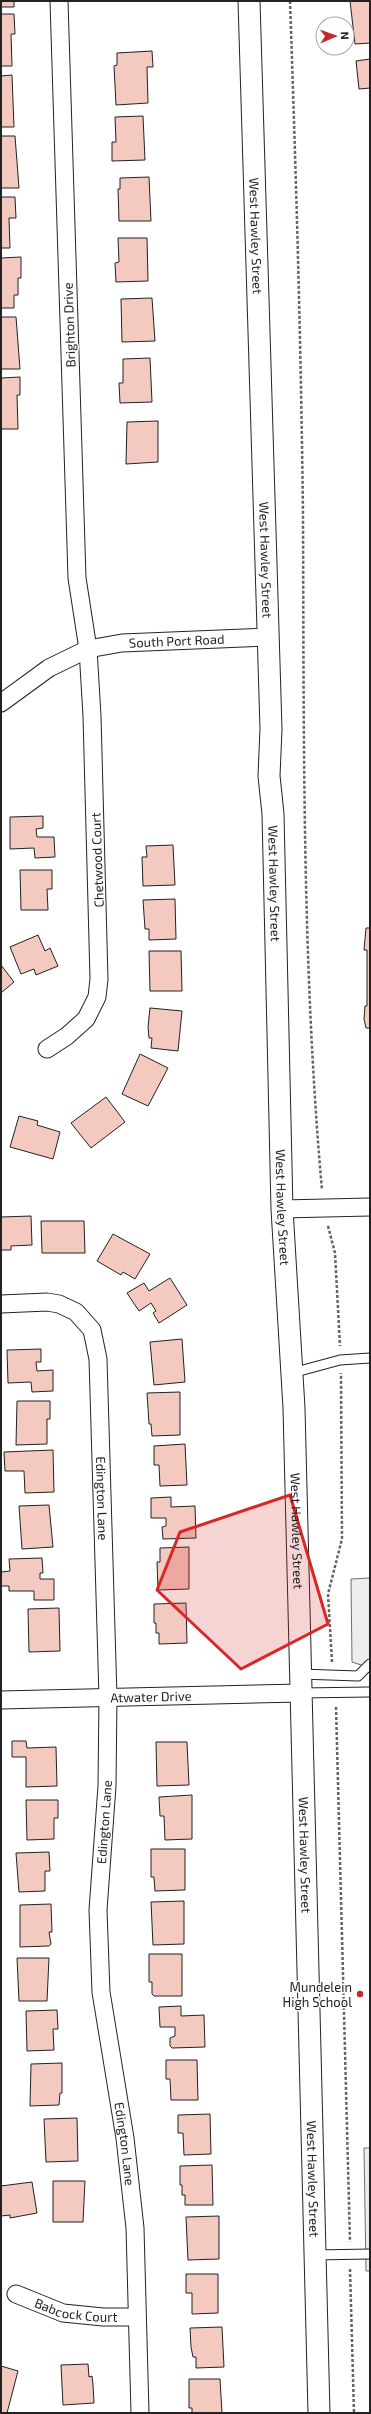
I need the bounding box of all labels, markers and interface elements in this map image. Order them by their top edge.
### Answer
north arrow [315,16,355,56]
text: N [339,31,352,40]
street label: West Hawley Street [246,177,266,294]
street label: Brighton Drive [60,282,78,368]
street label: West Hawley Street [256,501,276,618]
street label: South Port Road [129,631,225,651]
street label: Chetwood Court [87,812,107,908]
street label: West Hawley Street [265,825,284,942]
street label: West Hawley Street [273,1149,293,1266]
street label: Edington Lane [93,1456,111,1540]
street label: West Hawley Street [288,1472,307,1589]
street label: Atwater Drive [110,1688,192,1705]
street label: Edington Lane [93,1780,115,1864]
street label: West Hawley Street [296,1796,315,1913]
place label: Mundelein High School [283,1979,352,2010]
marker: Mundelein High School [355,1989,365,1999]
street label: Edington Lane [111,2101,138,2186]
street label: West Hawley Street [304,2120,323,2237]
street label: Babcock Court [32,2294,117,2325]

